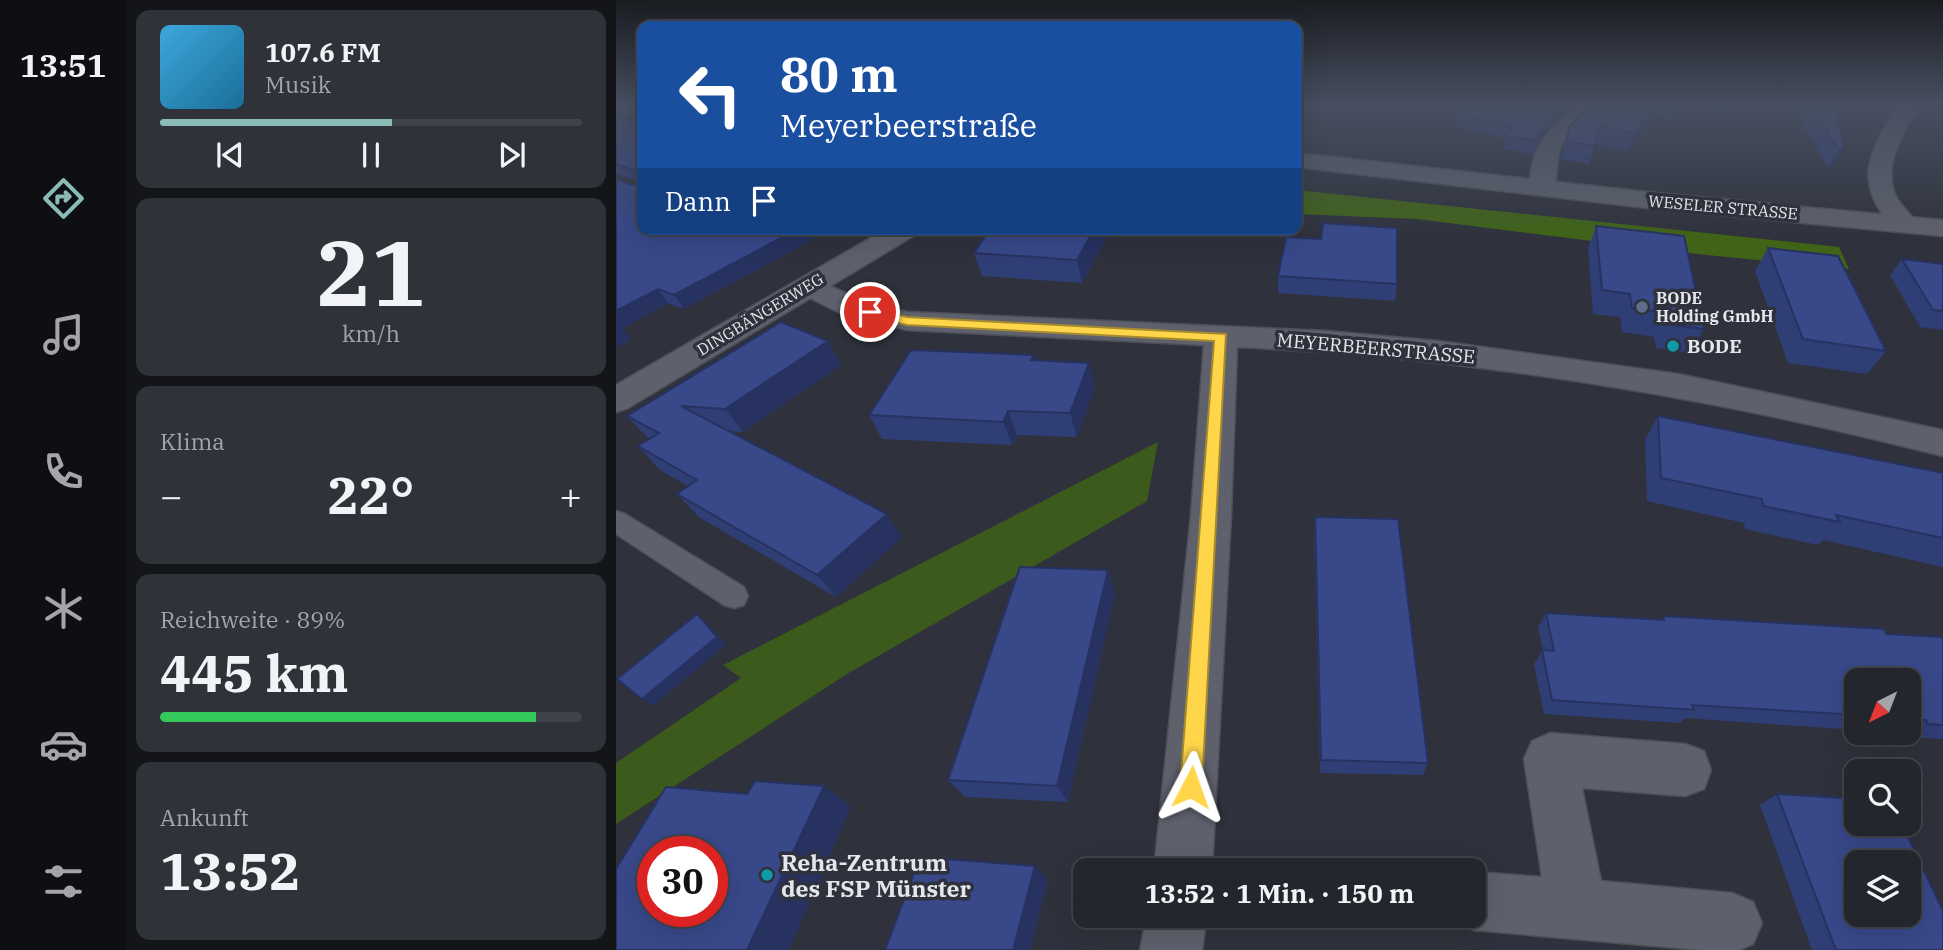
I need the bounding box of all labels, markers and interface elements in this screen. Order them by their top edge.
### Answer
text: 107.6 FM [265,35,381,69]
text: 80 m [780,42,898,105]
text: 13:51 [20,44,106,86]
icon: left [665,49,756,140]
text: Musik [265,69,331,99]
text: Meyerbeerstraße [780,104,1037,146]
icon: previous [211,136,249,174]
icon: pause [352,136,390,174]
icon: next [493,136,531,174]
icon: directions [39,174,88,223]
icon: arrive [745,182,783,220]
text: Dann [665,184,731,218]
street label: WESELER STRASSE [1647,190,1799,224]
text: 21 [316,213,426,331]
street label: DINGBÄNGERWEG [693,268,827,360]
pin [840,282,900,342]
place label: BODE Holding GmbH [1656,288,1774,326]
icon: arrive [851,293,889,331]
marker: BODE Holding GmbH [1634,299,1650,315]
icon: music [39,310,88,359]
text: km/h [342,318,400,348]
street label: MEYERBEERSTRASSE [1276,327,1476,369]
place label: BODE [1687,334,1742,358]
marker: BODE [1665,338,1681,354]
text: Klima [160,426,225,456]
icon: phone [39,447,88,496]
text: 22° [328,461,414,528]
text: − [160,471,183,520]
text: + [559,471,582,520]
icon: climate [39,584,88,633]
text: Reichweite · 89% [160,604,345,634]
text: 445 km [160,639,349,706]
north arrow [1844,668,1922,746]
map controls [1844,668,1921,927]
icon: car [39,720,88,769]
position arrow [1154,750,1228,824]
button: search [1844,759,1921,836]
text: Ankunft [160,802,249,832]
speed limit sign: 30 [637,836,728,927]
text: 13:52 [160,837,301,904]
place label: Reha-Zentrum des FSP Münster [781,847,972,903]
button: layers [1844,850,1921,927]
icon: filters [39,857,88,906]
marker: Reha-Zentrum des FSP Münster [759,867,775,883]
text: 13:52 · 1 Min. · 150 m [1145,876,1414,910]

